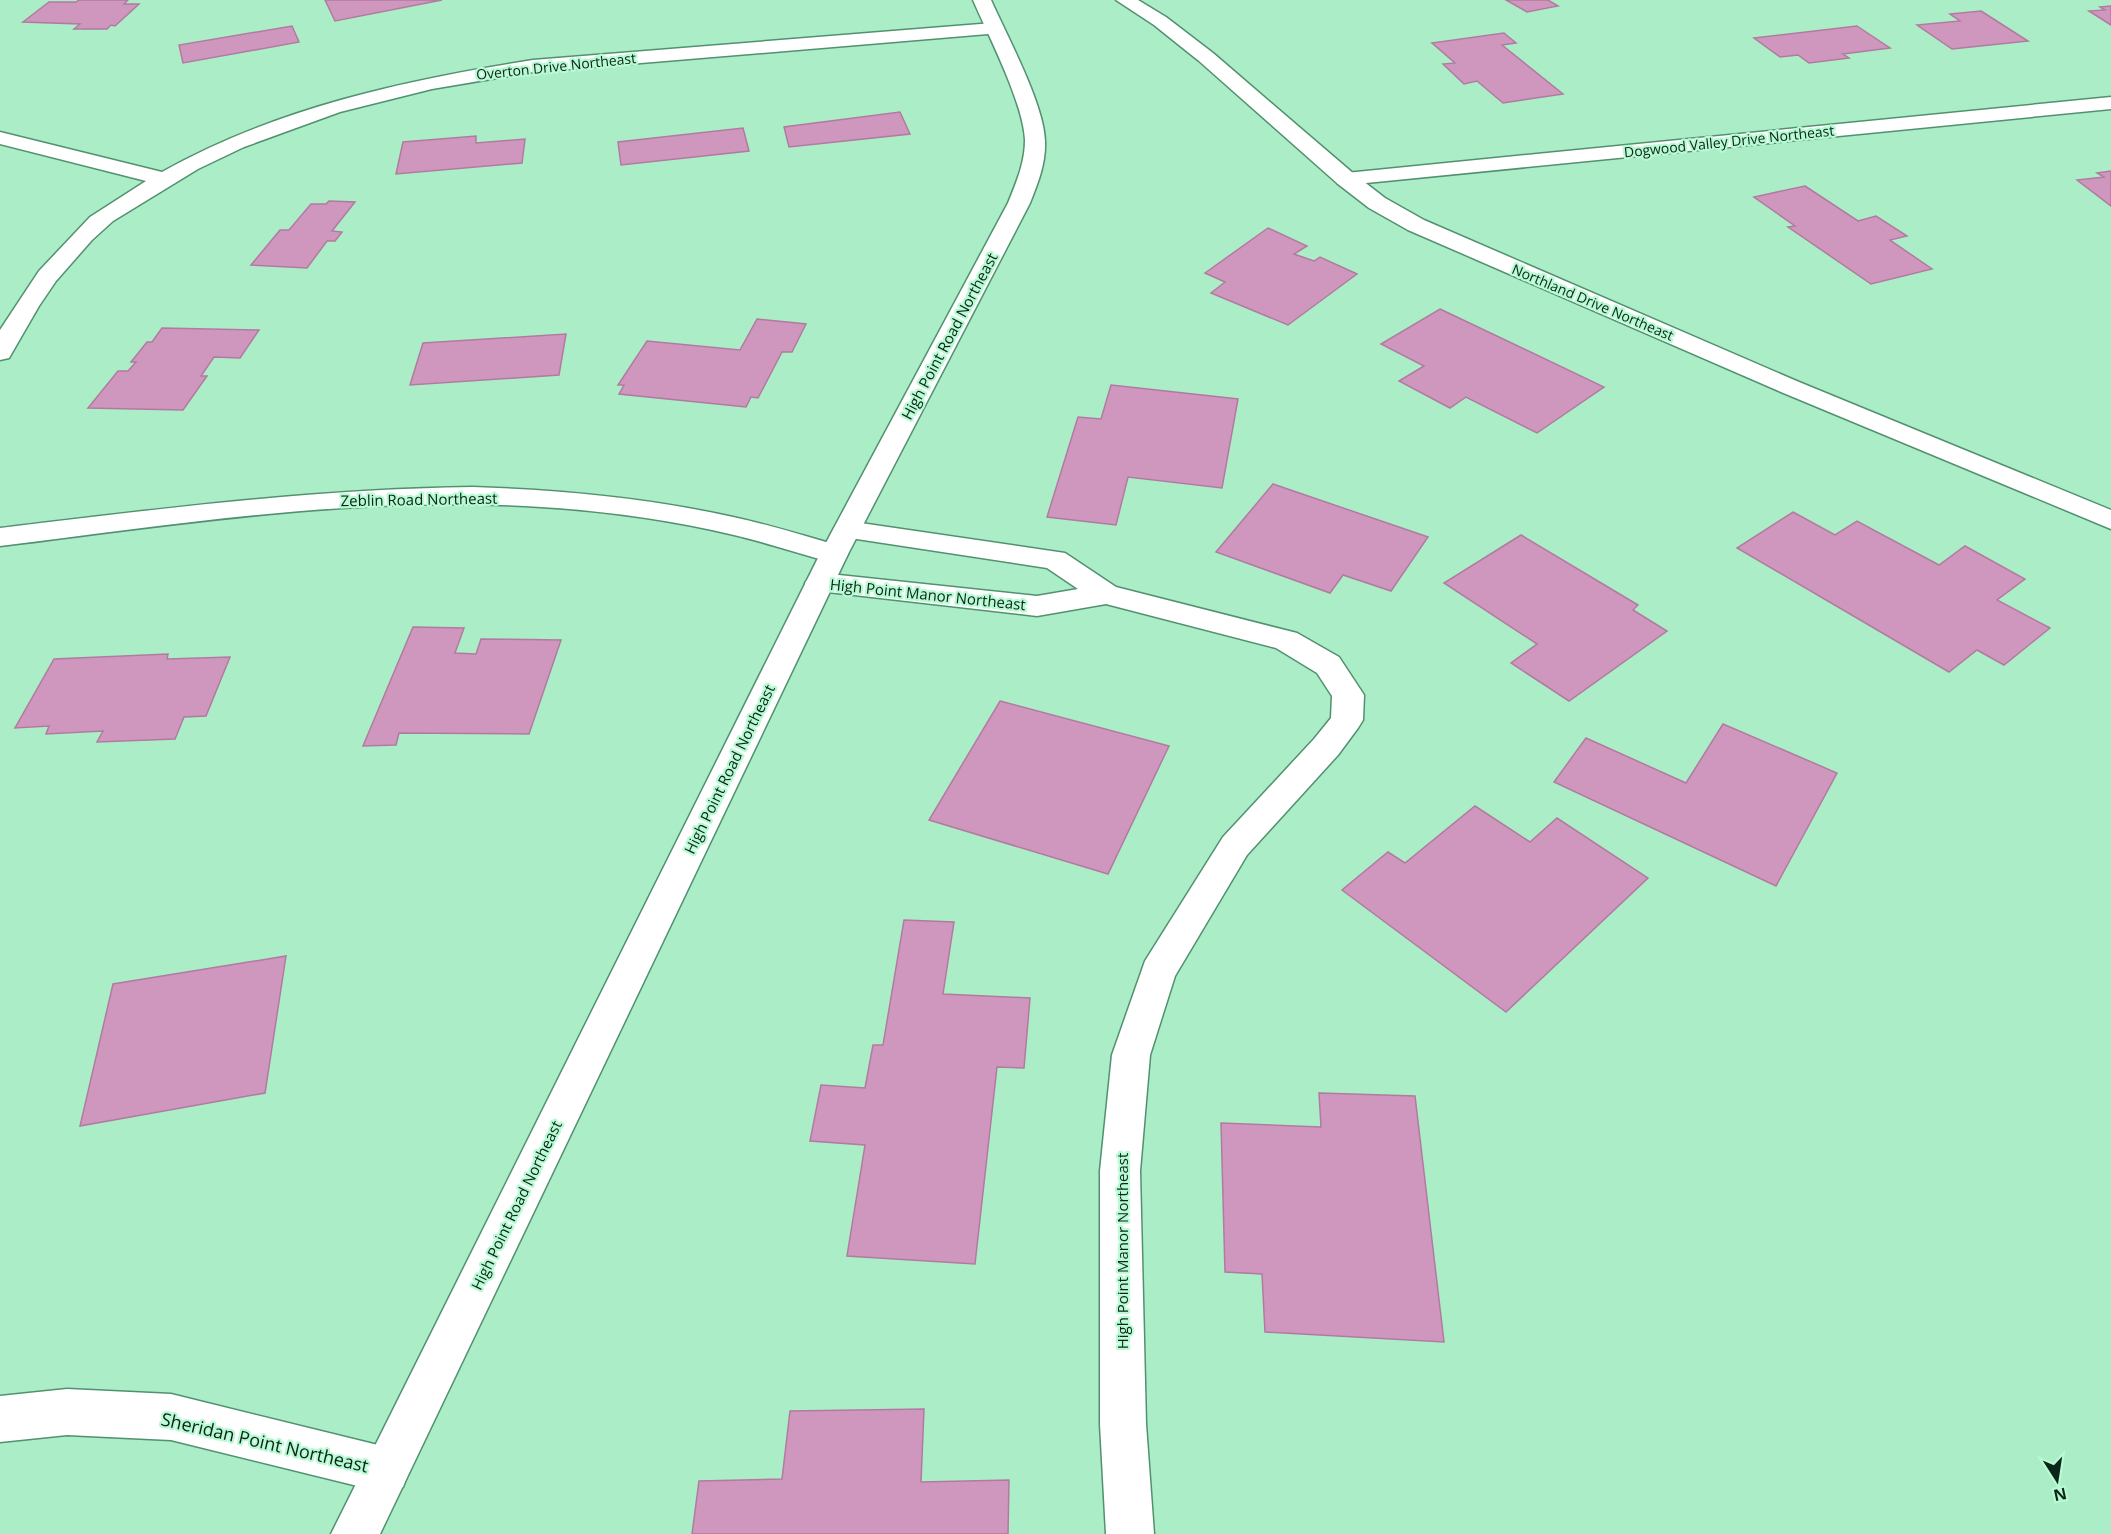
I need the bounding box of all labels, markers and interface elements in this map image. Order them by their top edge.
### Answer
street label: Overton Drive Northeast [475,48,637,84]
street label: Dogwood Valley Drive Northeast [1623,121,1835,161]
street label: High Point Road Northeast [896,249,1002,423]
street label: Northland Drive Northeast [1509,259,1677,345]
street label: Zeblin Road Northeast [340,488,498,510]
street label: High Point Manor Northeast [829,574,1027,614]
street label: High Point Road Northeast [679,681,779,857]
street label: High Point Road Northeast [466,1117,566,1293]
street label: High Point Manor Northeast [1112,1153,1132,1349]
street label: Sheridan Point Northeast [159,1406,371,1478]
north arrow [2027,1450,2087,1510]
text: N [2051,1483,2069,1507]

